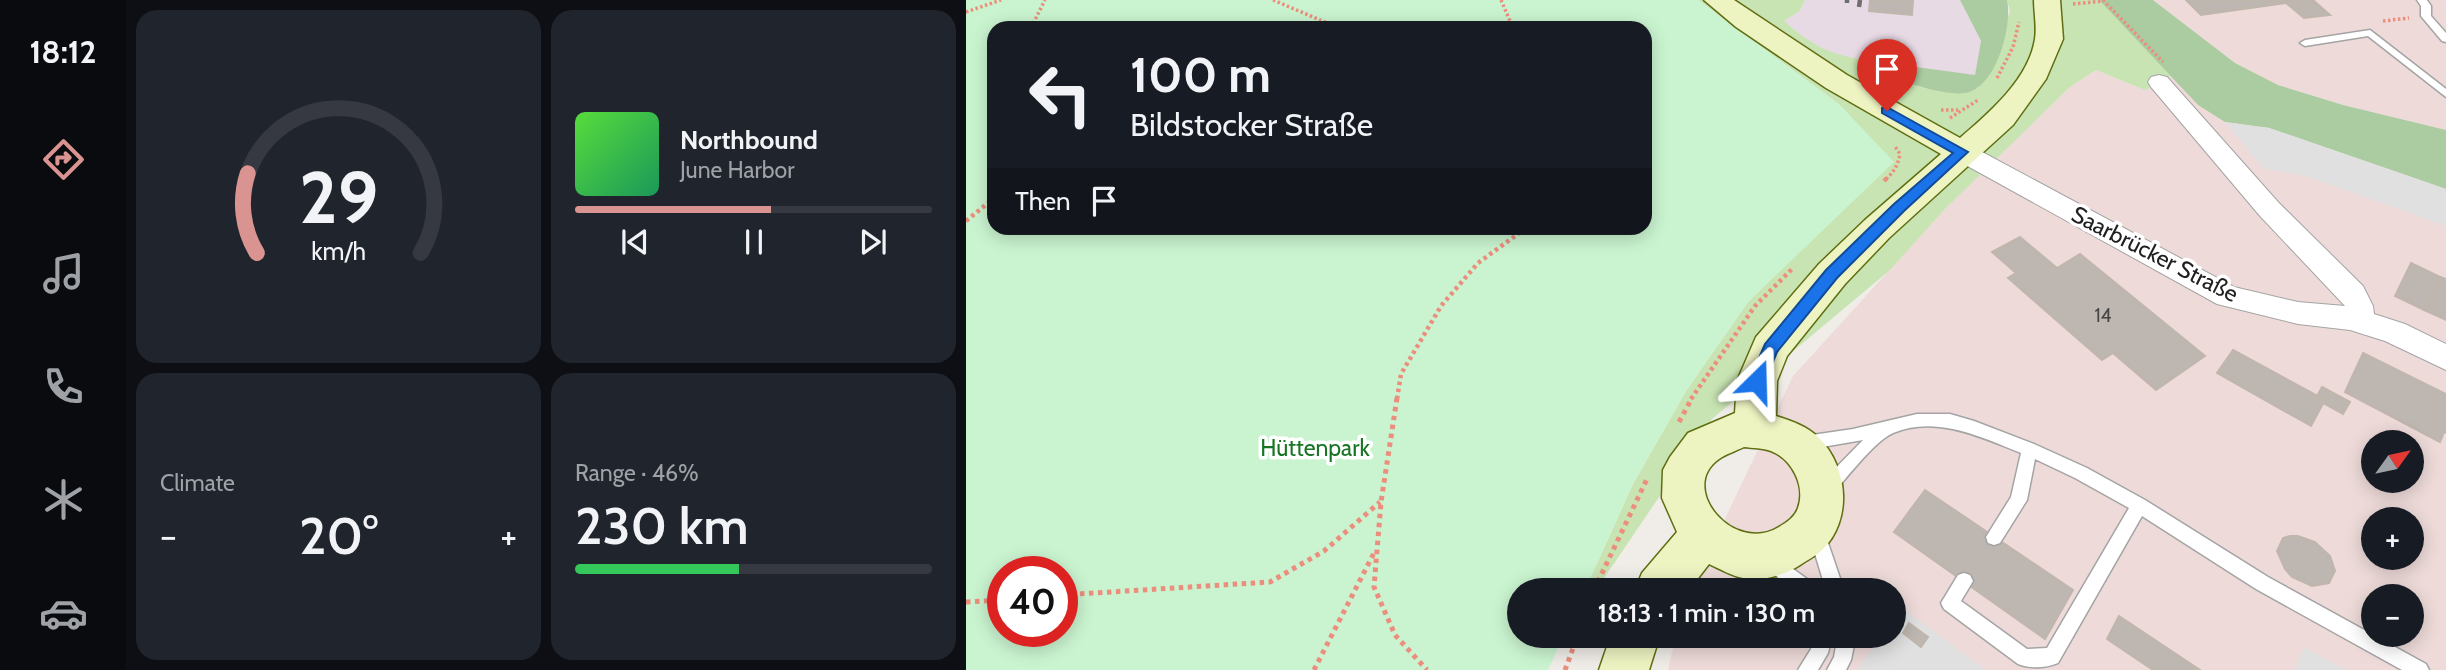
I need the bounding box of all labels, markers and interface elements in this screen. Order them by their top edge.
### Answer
text: 18:12 [30,32,96,71]
pin [1857,39,1917,111]
text: 100 m [1130,45,1271,104]
icon: left [1015,49,1106,140]
icon: arrive [1868,50,1906,88]
text: Bildstocker Straße [1130,105,1373,144]
text: Northbound [680,124,818,156]
icon: directions [39,135,88,184]
text: 29 [299,153,378,241]
text: June Harbor [680,156,794,184]
icon: arrive [1085,182,1123,220]
text: Then [1015,185,1071,217]
street label: Saarbrücker Straße [2067,200,2243,308]
icon: previous [616,223,654,261]
icon: pause [735,223,773,261]
icon: next [854,223,892,261]
text: km/h [311,236,366,266]
icon: music [39,249,88,298]
house number: 14 [2094,304,2112,327]
position arrow [1720,344,1794,418]
icon: phone [39,362,88,411]
north arrow [2361,430,2424,494]
map controls [2361,430,2424,647]
park label: Hüttenpark [1260,434,1370,462]
text: Range · 46% [575,459,699,487]
text: Climate [160,469,235,497]
icon: climate [39,475,88,524]
text: 230 km [575,494,749,557]
text: 20° [299,504,378,567]
button: + [2361,507,2424,570]
text: − [160,512,177,559]
text: + [500,512,517,559]
speed limit sign: 40 [987,556,1078,647]
button: − [2361,584,2424,647]
icon: car [39,589,88,638]
text: 18:13 · 1 min · 130 m [1598,597,1815,629]

